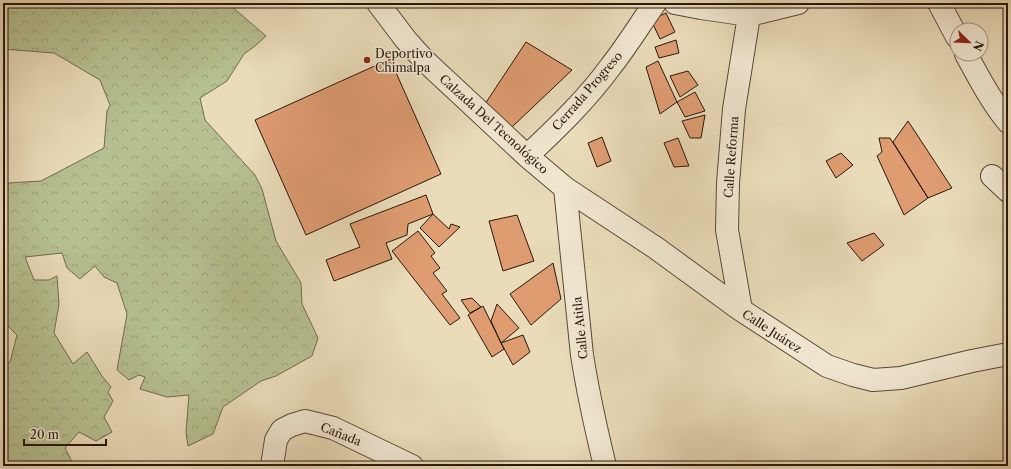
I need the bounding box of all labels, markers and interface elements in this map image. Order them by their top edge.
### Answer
north arrow [949,22,989,62]
text: N [970,39,987,53]
place label: Deportivo Chimalpa [375,46,433,75]
street label: Cerrada Progreso [549,48,625,134]
marker: Deportivo Chimalpa [362,55,372,65]
street label: Calzada Del Tecnológico [436,71,552,177]
street label: Calle Reforma [721,115,741,198]
street label: Calle Atitla [569,295,591,360]
street label: Calle Juárez [739,306,805,356]
street label: Cañada [318,419,364,449]
scale bar [24,421,106,447]
text: 20 m [30,427,59,442]

